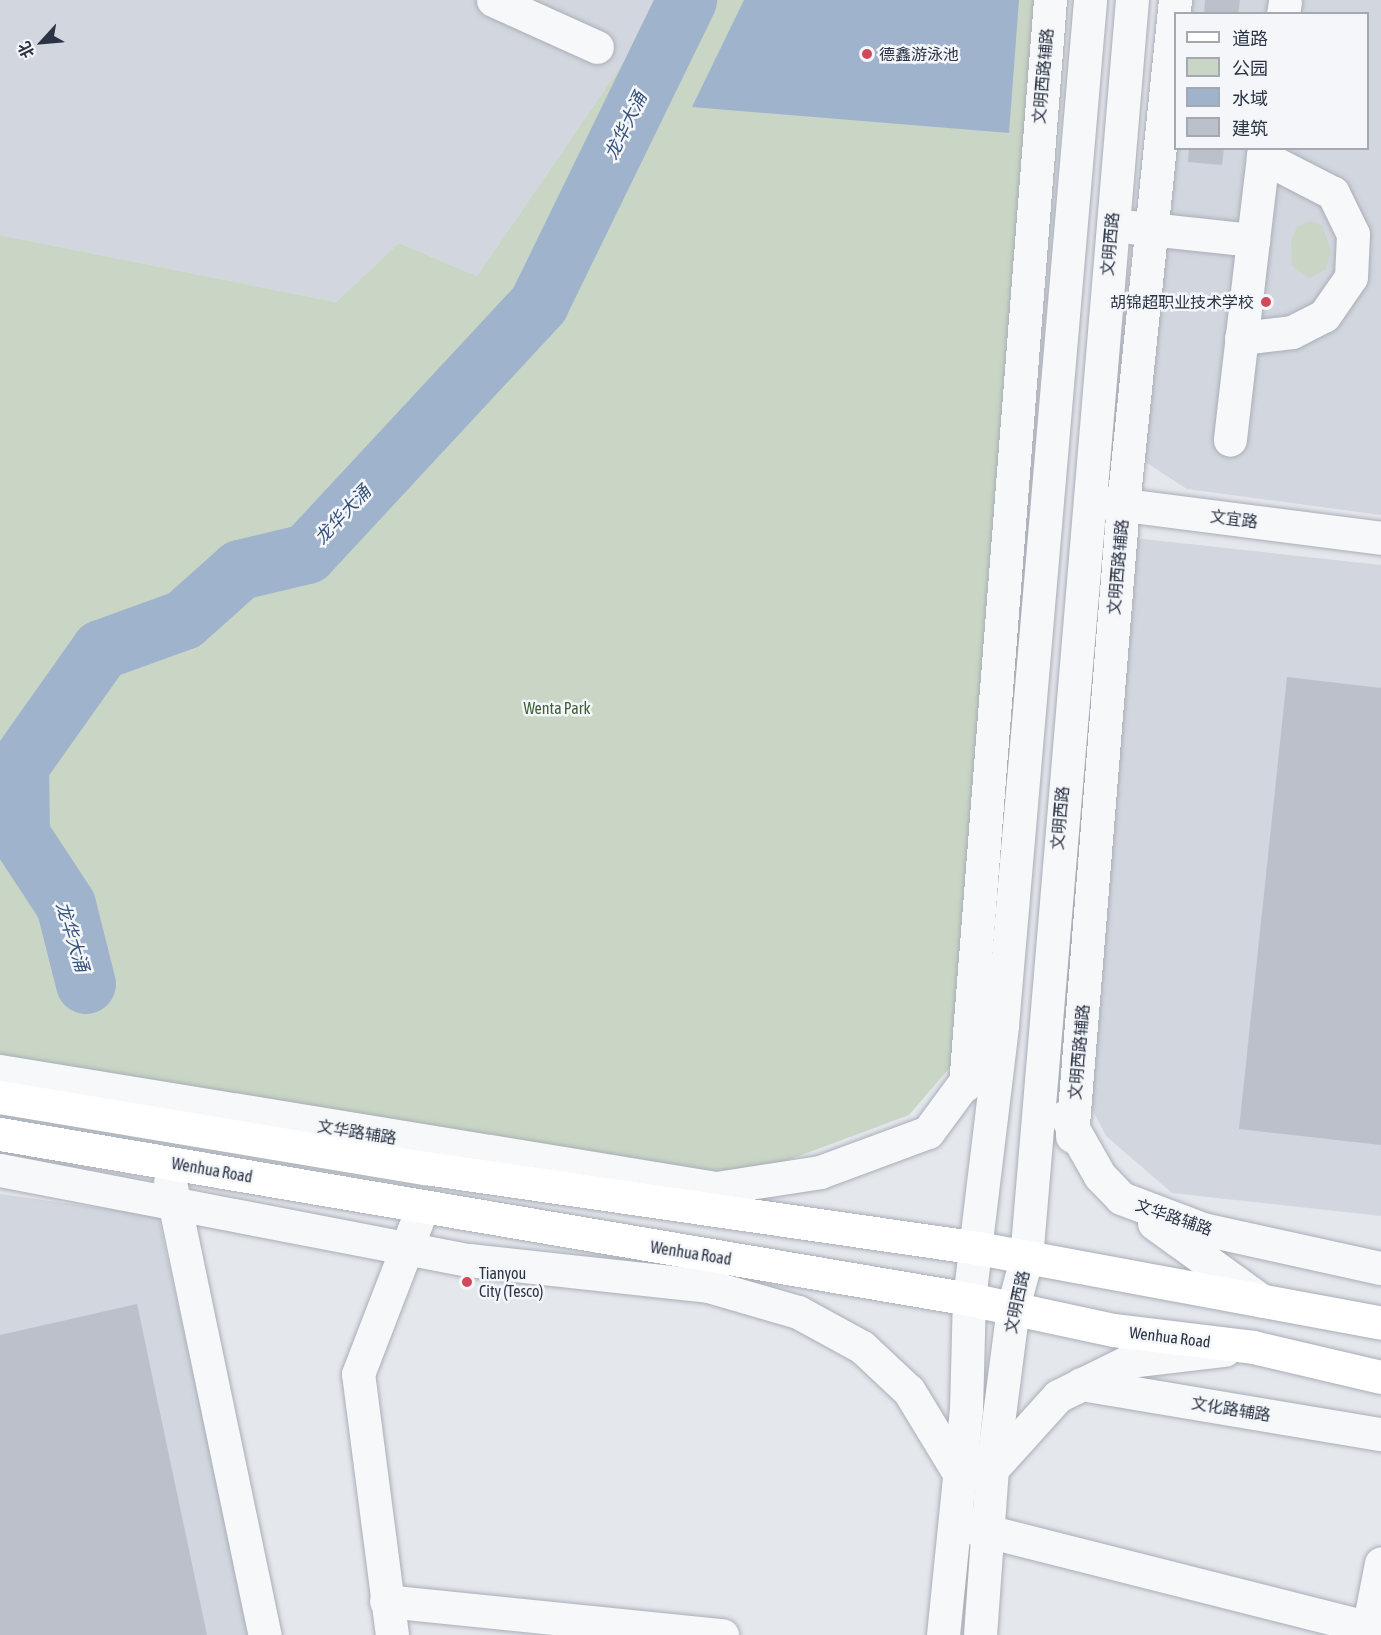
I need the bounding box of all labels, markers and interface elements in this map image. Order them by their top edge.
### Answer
north arrow [12,12,72,72]
legend [1174,12,1369,150]
street label: 文明西路辅路 [1029,27,1057,125]
text: 道路 [1232,28,1268,49]
text: 北 [14,39,37,61]
place label: 德鑫游泳池 [879,44,959,64]
marker: 德鑫游泳池 [860,47,874,61]
text: 公园 [1232,58,1268,79]
text: 水域 [1232,88,1268,109]
water label: 龙华大涌 [601,89,651,163]
text: 建筑 [1232,118,1268,139]
street label: 文明西路 [1098,211,1122,277]
place label: 胡锦超职业技术学校 [1110,292,1254,312]
marker: 胡锦超职业技术学校 [1259,295,1273,309]
water label: 龙华大涌 [311,481,375,549]
street label: 文宜路 [1209,507,1259,531]
street label: 文明西路辅路 [1104,518,1132,616]
park label: Wenta Park [523,698,591,718]
street label: 文明西路 [1048,785,1072,851]
water label: 龙华大涌 [51,899,93,975]
street label: 文明西路辅路 [1065,1003,1093,1101]
street label: 文华路辅路 [316,1116,398,1148]
street label: Wenhua Road [170,1153,254,1187]
street label: 文华路辅路 [1133,1195,1215,1239]
street label: Wenhua Road [649,1237,733,1269]
place label: Tianyou City (Tesco) [479,1263,543,1301]
street label: 文明西路 [1001,1269,1033,1335]
marker: Tianyou City (Tesco) [460,1275,474,1289]
street label: Wenhua Road [1128,1322,1212,1352]
street label: 文化路辅路 [1190,1393,1272,1425]

